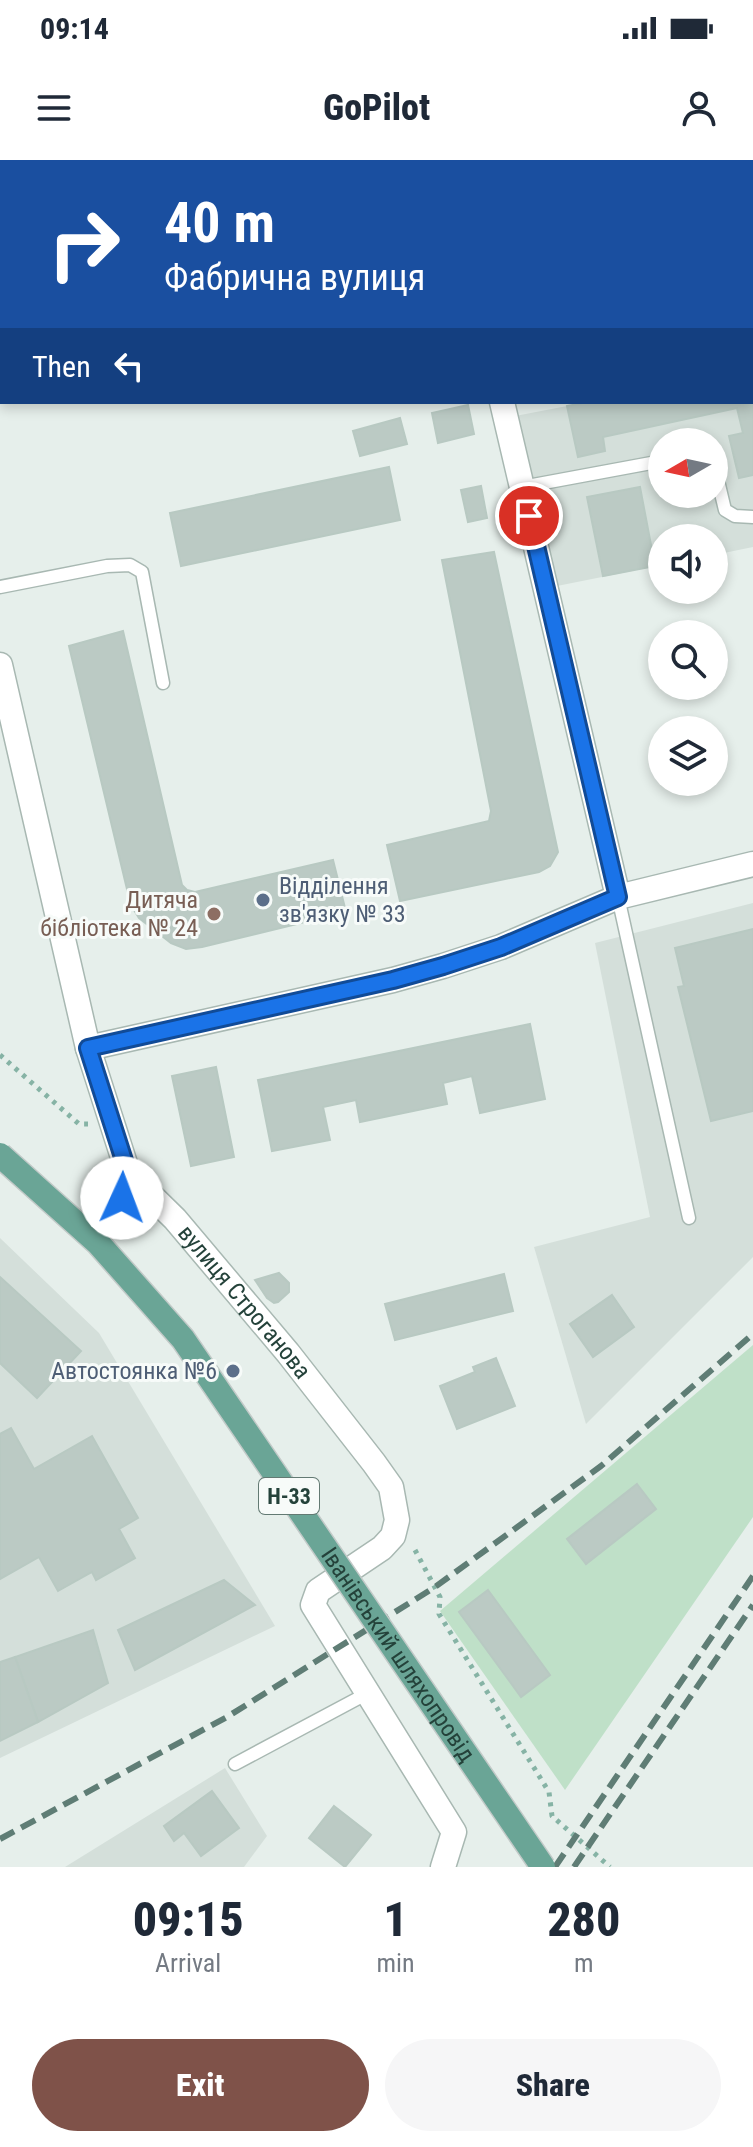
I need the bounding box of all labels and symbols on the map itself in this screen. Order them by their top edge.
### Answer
north arrow [648,428,728,508]
pin [495,482,563,550]
place label: Відділення зв'язку № 33 [279,872,406,928]
place label: Дитяча бібліотека № 24 [40,886,198,942]
marker: Відділення зв'язку № 33 [254,891,272,909]
marker: Дитяча бібліотека № 24 [205,905,223,923]
position arrow [80,1156,164,1240]
street label: вулиця Строганова [172,1219,317,1384]
place label: Автостоянка №6 [51,1357,217,1385]
marker: Автостоянка №6 [224,1362,242,1380]
road number: Н-33 [259,1478,319,1514]
street label: Іванівський шляхопровід [315,1542,481,1767]

